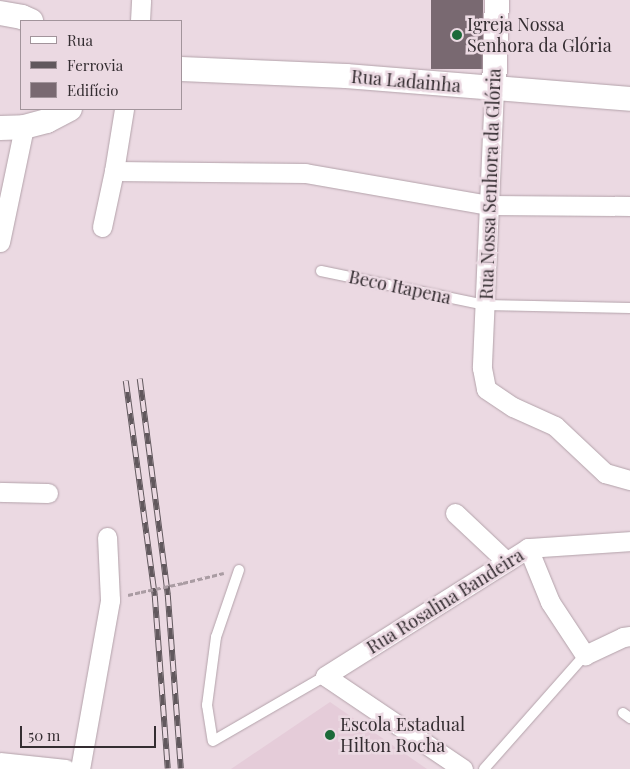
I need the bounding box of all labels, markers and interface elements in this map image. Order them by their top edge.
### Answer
place label: Igreja Nossa Senhora da Glória [467,14,612,56]
legend [20,20,182,110]
marker: Igreja Nossa Senhora da Glória [451,29,463,41]
text: Rua [67,30,93,50]
text: Ferrovia [67,55,123,75]
street label: Rua Ladainha [350,65,462,97]
street label: Rua Nossa Senhora da Glória [475,68,505,300]
text: Edifício [67,80,119,100]
street label: Beco Itapena [347,266,453,308]
street label: Rua Rosalina Bandeira [362,544,528,658]
place label: Escola Estadual Hilton Rocha [340,714,465,756]
scale bar [22,716,159,748]
text: 50 m [28,725,60,745]
marker: Escola Estadual Hilton Rocha [324,729,336,741]

